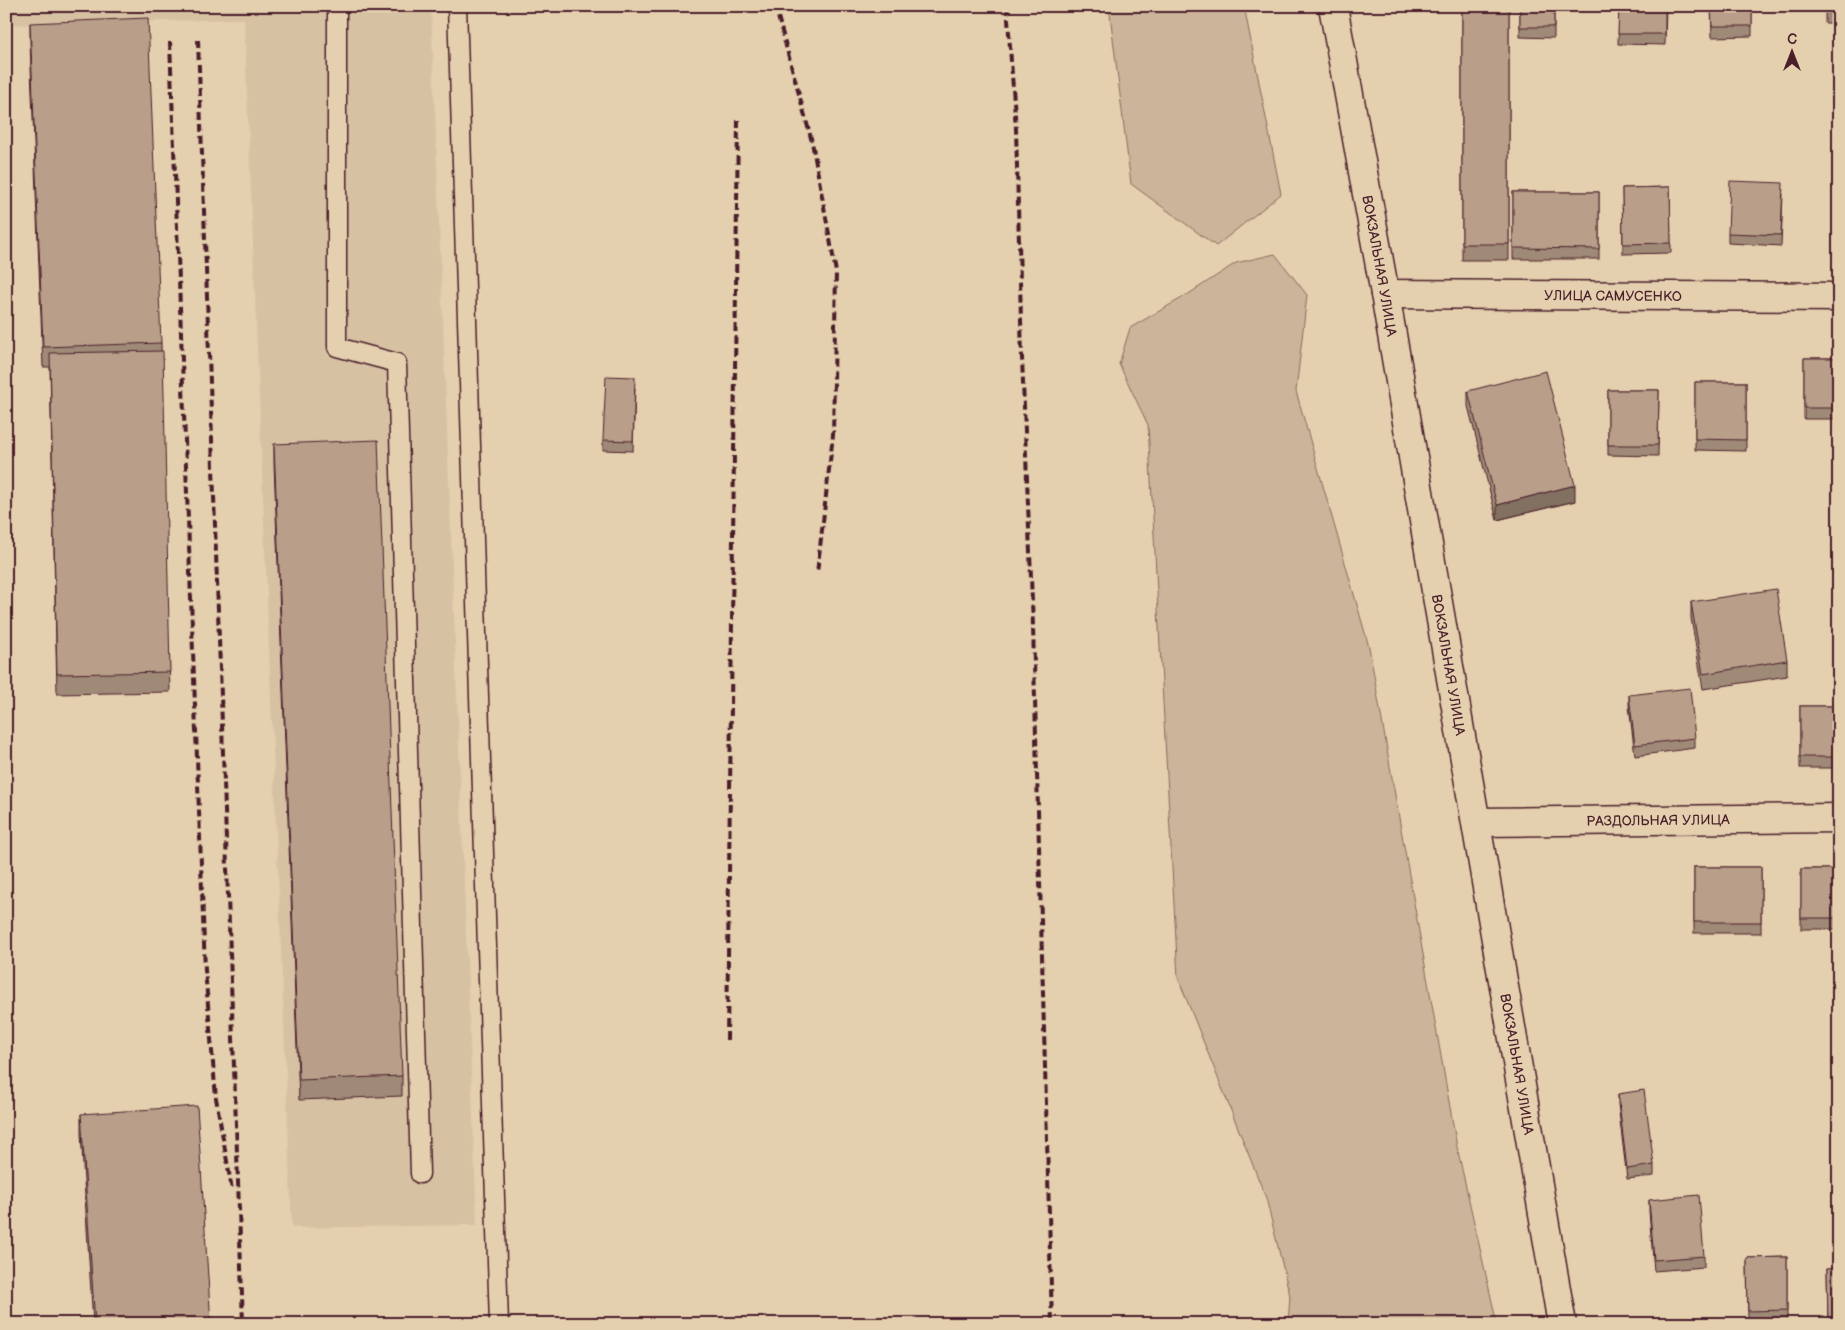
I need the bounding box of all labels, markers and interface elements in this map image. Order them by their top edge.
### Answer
north arrow [1768,28,1818,78]
text: С [1787,31,1797,48]
street label: ВОКЗАЛЬНАЯ УЛИЦА [1358,194,1400,338]
street label: УЛИЦА САМУСЕНКО [1544,287,1682,305]
street label: ВОКЗАЛЬНАЯ УЛИЦА [1428,593,1469,737]
street label: РАЗДОЛЬНАЯ УЛИЦА [1586,811,1730,830]
street label: ВОКЗАЛЬНАЯ УЛИЦА [1496,992,1537,1137]

